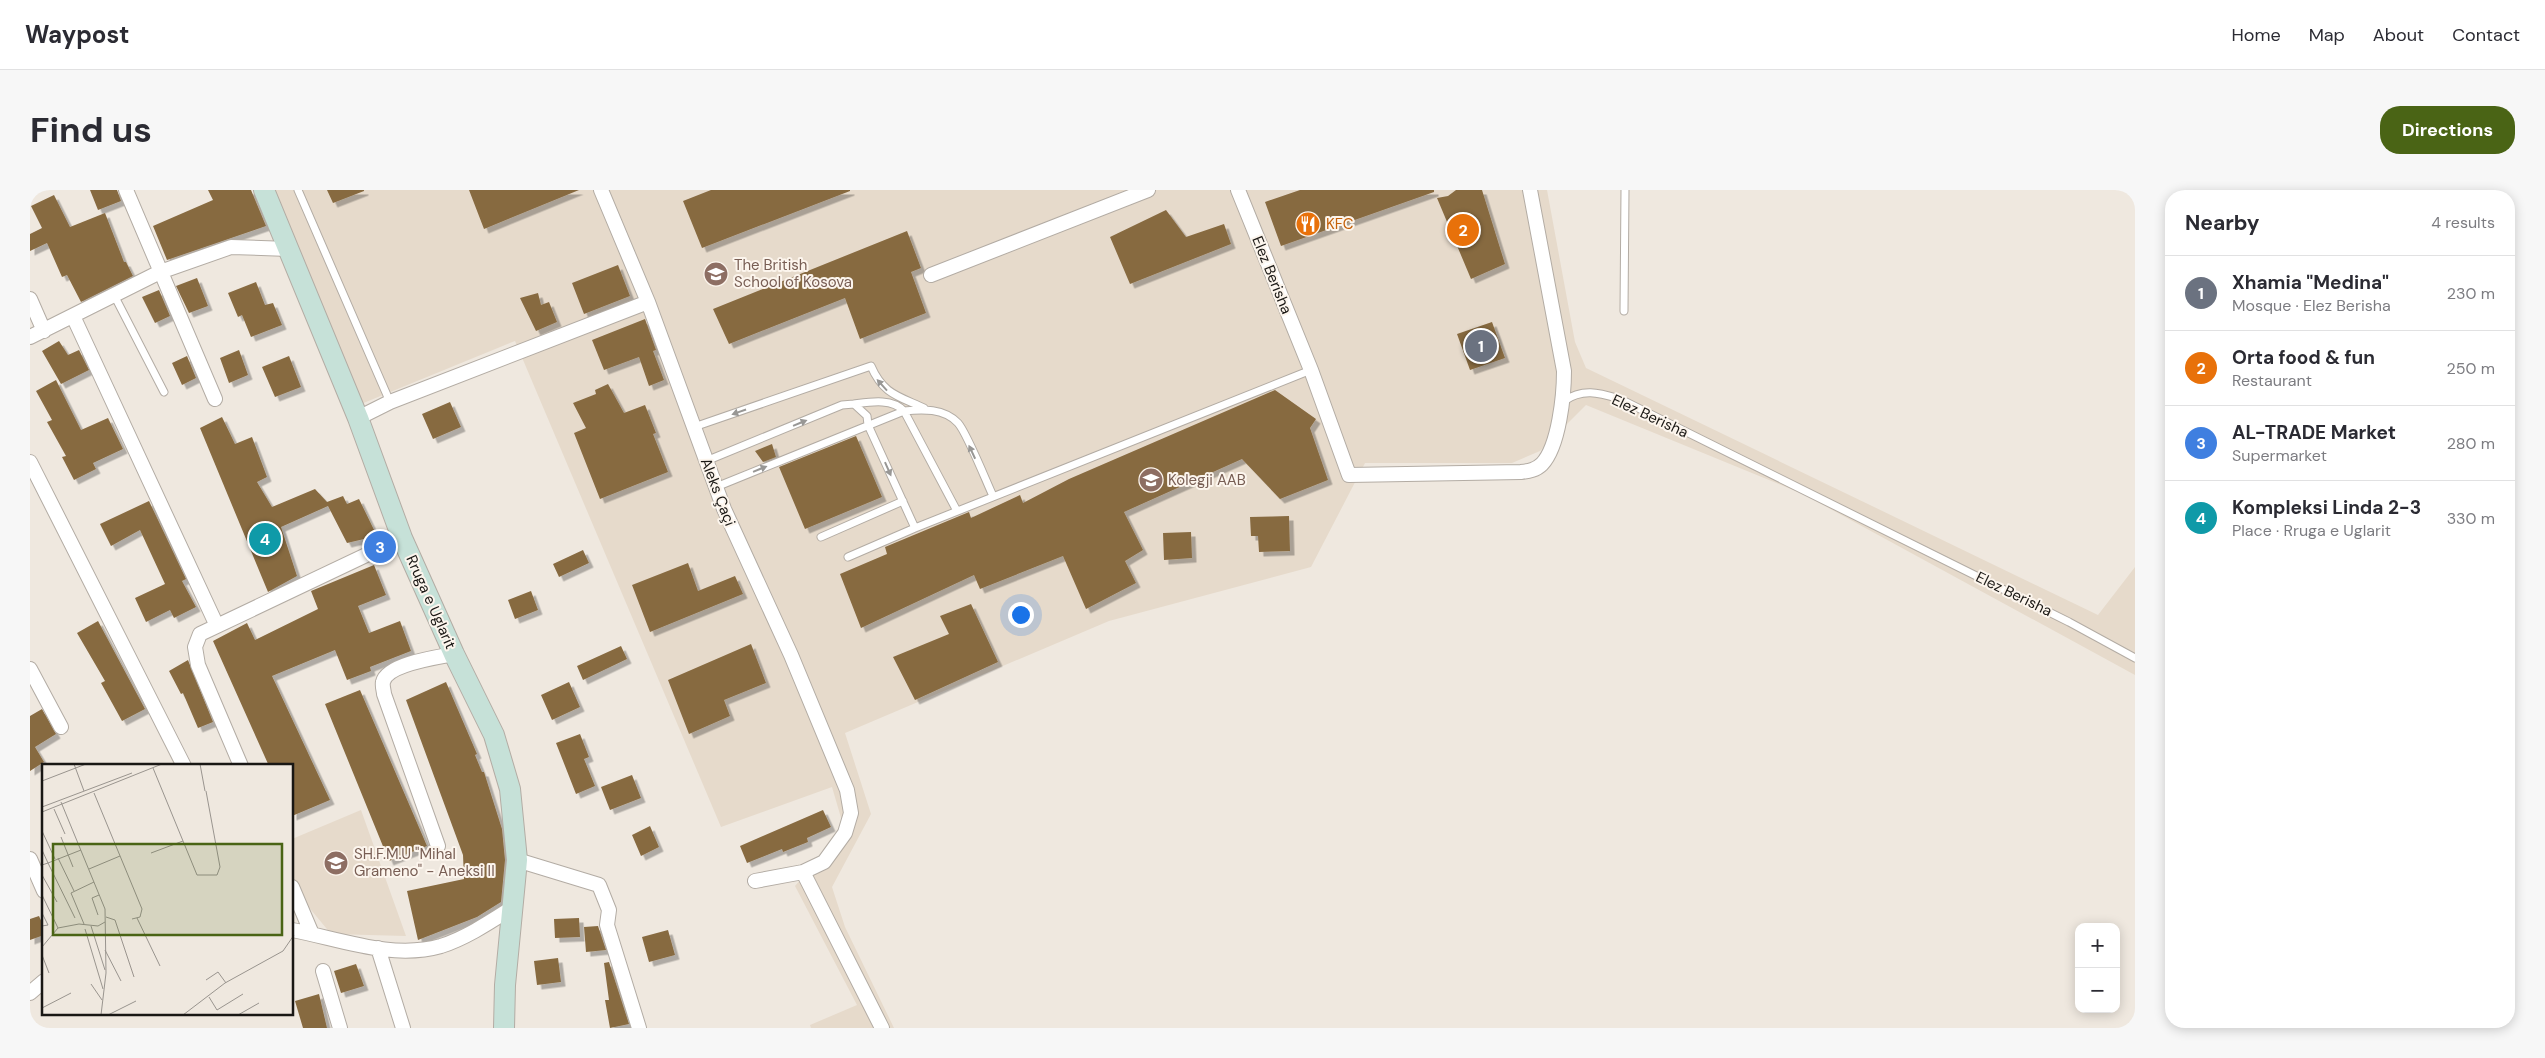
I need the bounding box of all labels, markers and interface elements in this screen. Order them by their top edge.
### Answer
text: Waypost [25,19,129,50]
text: Home [2231,23,2281,47]
text: Map [2309,23,2345,47]
text: About [2373,23,2424,47]
text: Contact [2452,23,2520,47]
button: Directions [2380,106,2515,154]
text: Find us [30,107,152,153]
text: Nearby [2185,209,2259,237]
restaurant icon: KFC [1295,211,1321,237]
pin: 2 [1447,211,1479,249]
text: 4 results [2431,212,2495,233]
place label: KFC [1326,214,1354,234]
street label: Elez Berisha [1247,233,1297,317]
place label: The British School of Kosova [734,255,852,292]
school or university icon: The British School of Kosova [703,261,729,287]
text: Xhamia "Medina" [2232,270,2389,295]
text: 1 [2198,283,2204,304]
text: 230 m [2447,283,2495,304]
text: Mosque · Elez Berisha [2232,295,2391,316]
pin: 1 [1465,327,1497,365]
text: Orta food & fun [2232,345,2375,370]
text: 2 [2196,358,2206,379]
text: 250 m [2447,358,2495,379]
text: Restaurant [2232,370,2312,391]
one-way arrow [876,379,888,391]
street label: Elez Berisha [1609,390,1691,442]
one-way arrow [731,408,746,416]
one-way arrow [793,418,807,426]
text: AL-TRADE Market [2232,420,2396,445]
text: 3 [2196,433,2206,454]
text: 280 m [2447,433,2495,454]
one-way arrow [968,445,976,459]
text: Supermarket [2232,445,2327,466]
street label: Aleks Çaçi [696,455,740,529]
one-way arrow [885,462,893,476]
one-way arrow [753,464,767,472]
school or university icon: Kolegji AAB [1138,467,1164,493]
place label: Kolegji AAB [1168,470,1246,490]
text: Kompleksi Linda 2-3 [2232,495,2421,520]
text: 4 [2196,508,2206,529]
text: 330 m [2447,508,2495,529]
pin: 4 [249,520,281,558]
text: Place · Rruga e Uglarit [2232,520,2391,541]
pin: 3 [364,528,396,566]
street label: Rruga e Uglarit [401,552,461,652]
street label: Elez Berisha [1973,567,2055,621]
your location [1008,602,1034,628]
inset map [42,764,294,1016]
place label: SH.F.M.U "Mihal Grameno" - Aneksi II [354,844,495,881]
school or university icon: SH.F.M.U "Mihal Grameno" - Aneksi II [323,850,349,876]
map controls [2075,923,2120,1013]
button: + [2075,923,2120,968]
button: − [2075,968,2120,1013]

